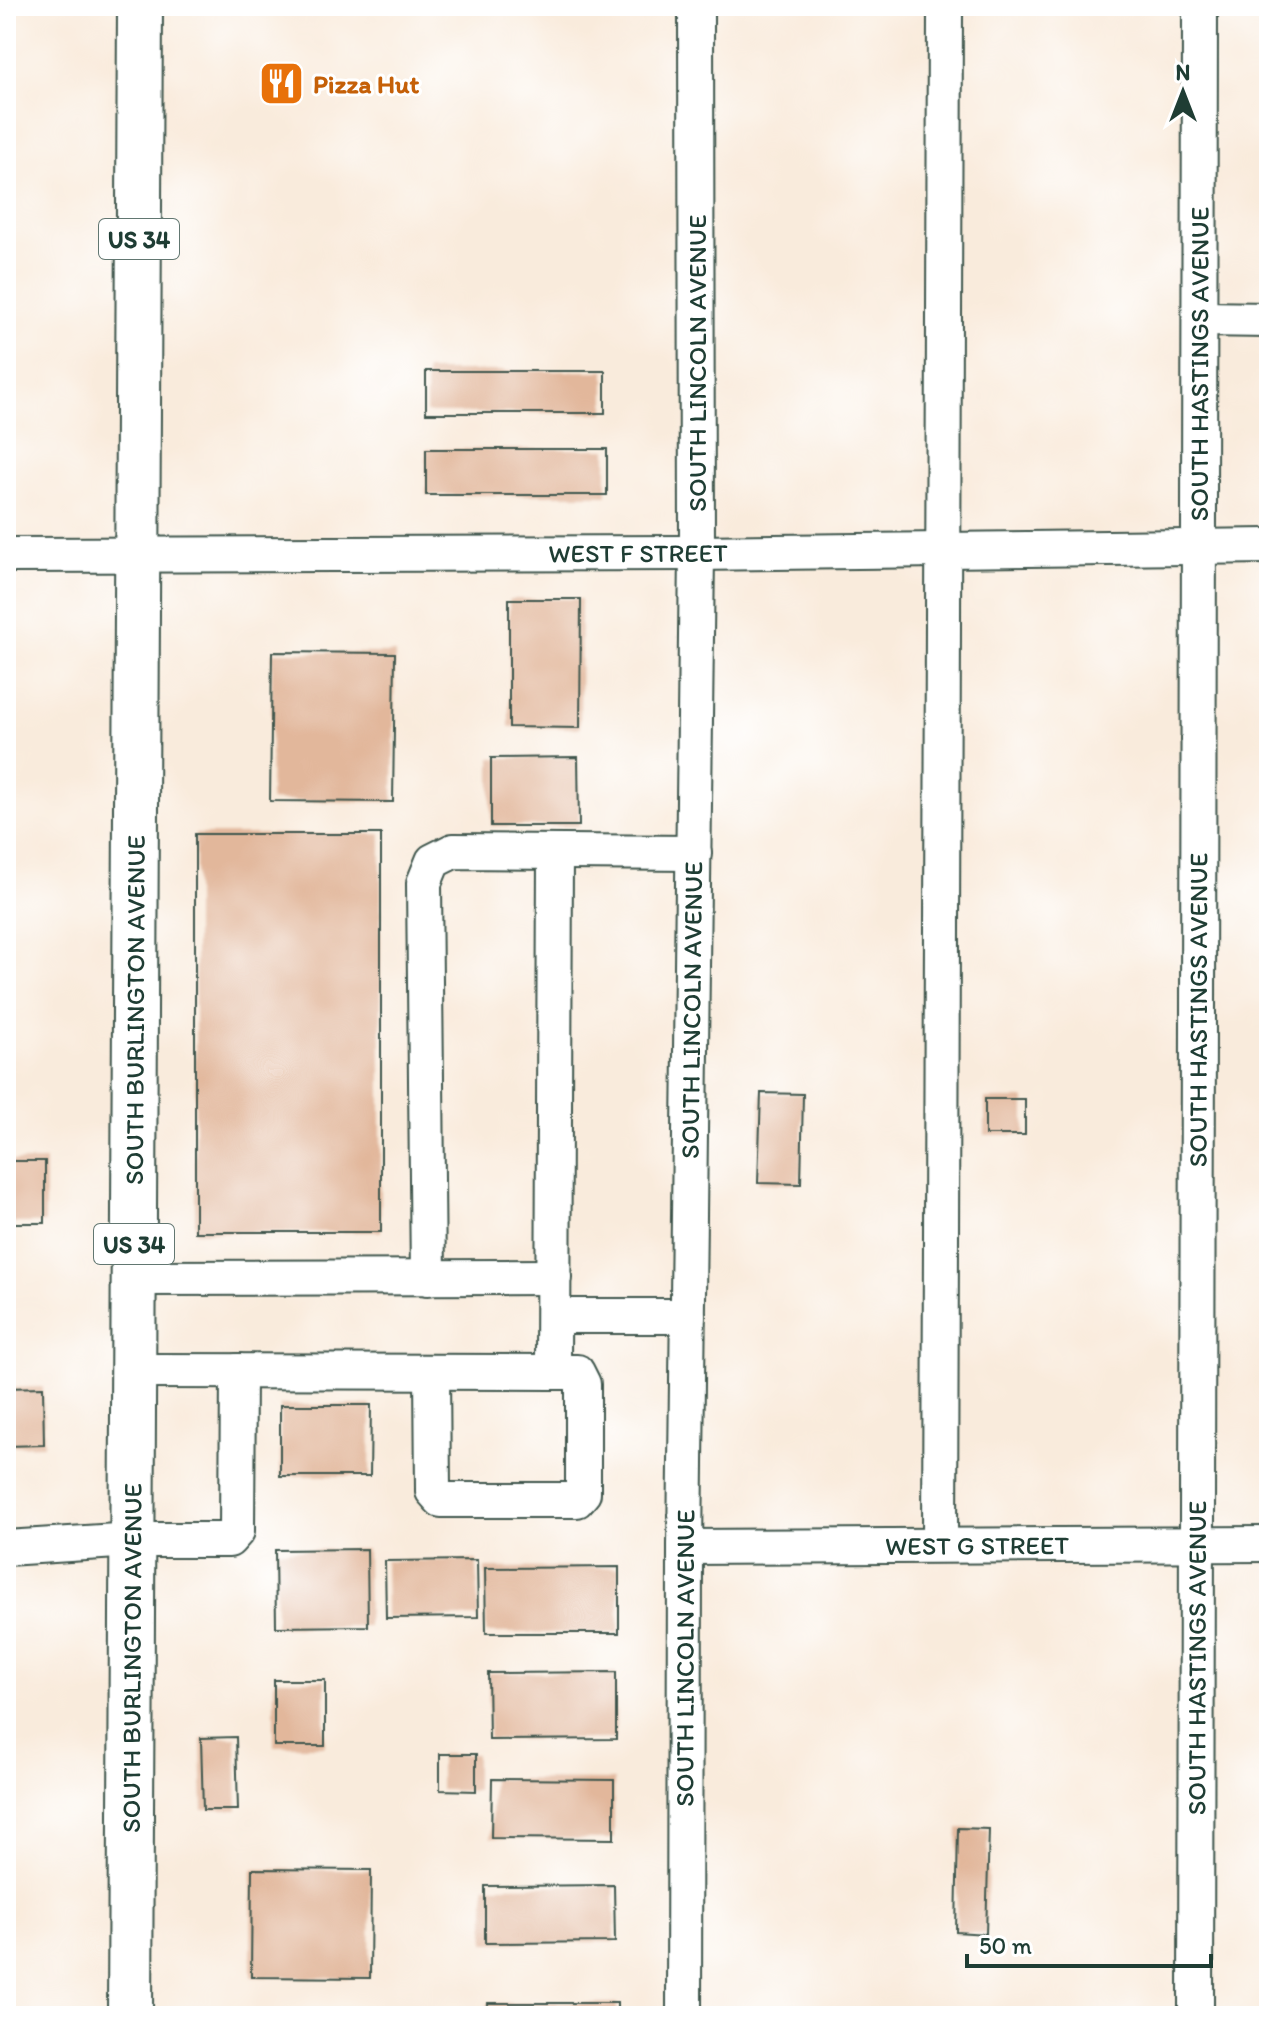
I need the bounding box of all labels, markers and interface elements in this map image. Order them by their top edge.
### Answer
north arrow [1143,52,1223,132]
text: N [1176,59,1190,86]
restaurant icon: Pizza Hut [258,60,306,108]
place label: Pizza Hut [313,68,419,100]
street label: SOUTH HASTINGS AVENUE [1183,207,1216,521]
street label: SOUTH LINCOLN AVENUE [681,214,713,512]
road number: US 34 [99,219,179,259]
street label: WEST F STREET [548,537,728,569]
street label: SOUTH BURLINGTON AVENUE [118,835,152,1185]
street label: SOUTH HASTINGS AVENUE [1182,853,1214,1167]
street label: SOUTH LINCOLN AVENUE [674,861,709,1159]
road number: US 34 [94,1224,174,1264]
street label: SOUTH BURLINGTON AVENUE [115,1483,149,1833]
street label: SOUTH HASTINGS AVENUE [1180,1501,1213,1815]
street label: SOUTH LINCOLN AVENUE [668,1509,701,1807]
street label: WEST G STREET [885,1529,1069,1562]
scale bar [967,1918,1211,1968]
text: 50 m [979,1931,1032,1960]

